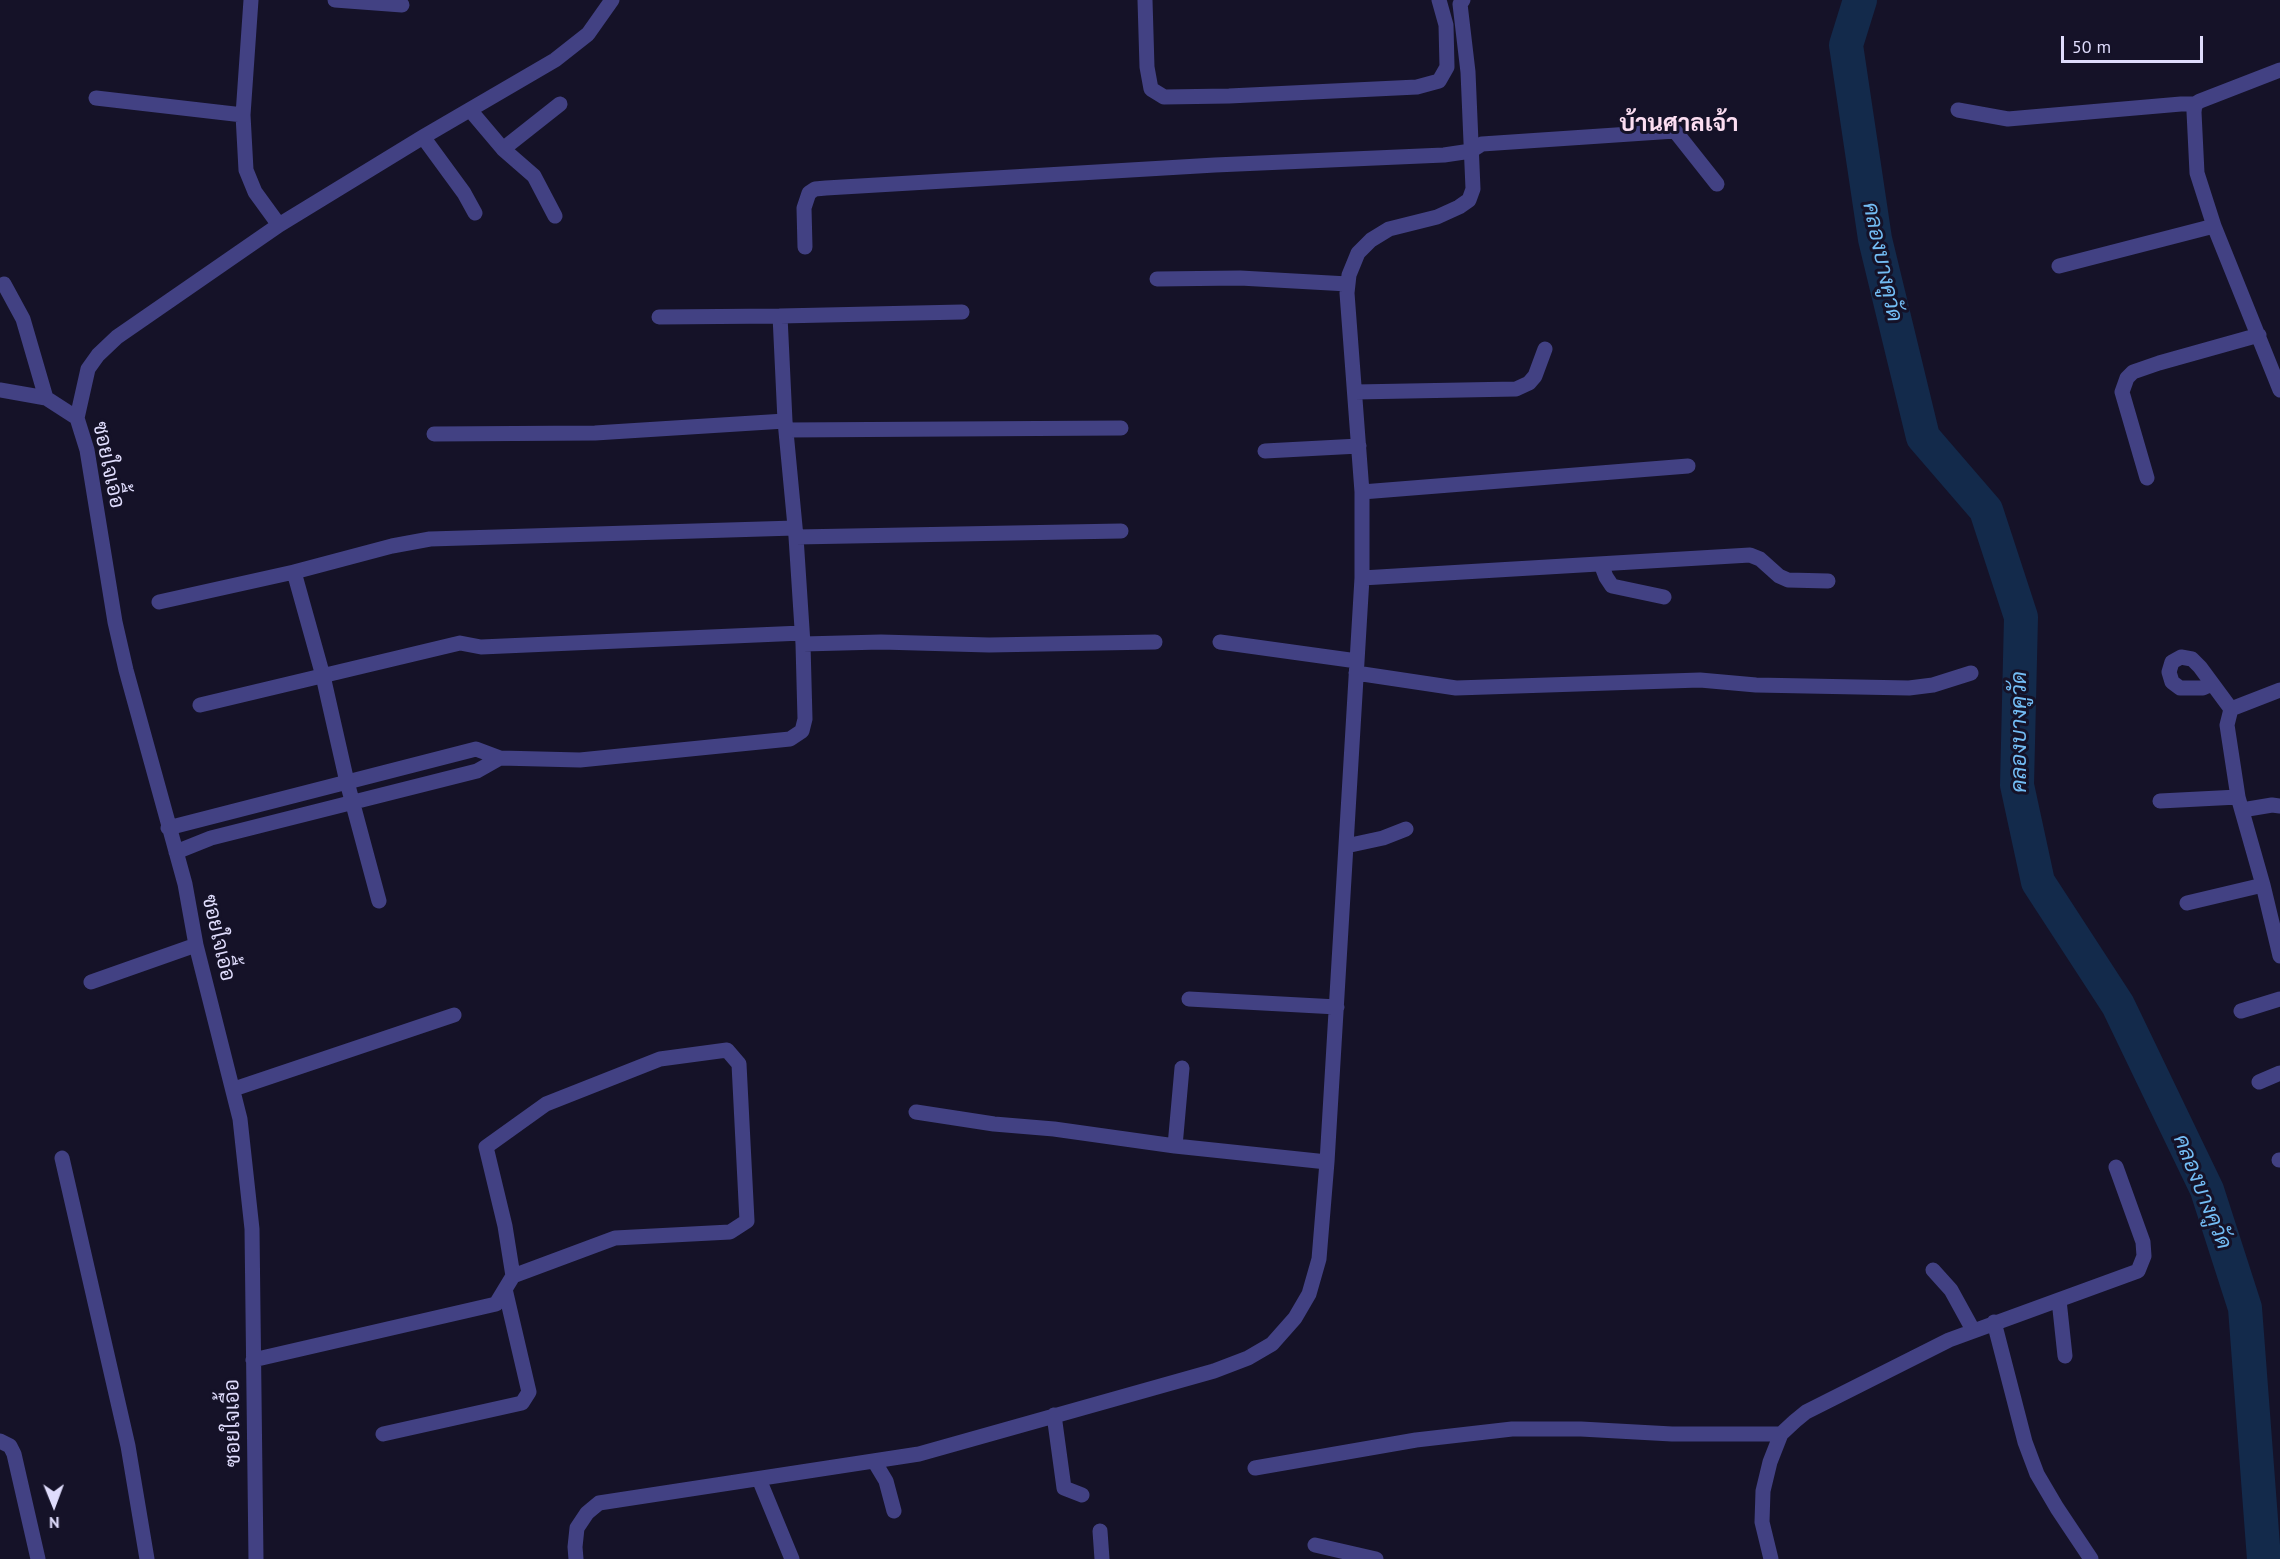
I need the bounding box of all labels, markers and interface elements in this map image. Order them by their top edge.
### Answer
scale bar [2064,24,2206,62]
text: 50 m [2072,35,2111,58]
district label: บ้านศาลเจ้า [1620,110,1738,138]
water label: คลองบางคูวัด [1856,200,1908,324]
street label: ซอยใจเอื้อ [87,419,129,511]
water label: คลองบางคูวัด [2007,671,2033,793]
street label: ซอยใจเอื้อ [196,892,240,984]
water label: คลองบางคูวัด [2167,1131,2237,1253]
street label: ซอยใจเอื้อ [220,1379,246,1467]
north arrow [24,1475,84,1535]
text: N [49,1513,60,1533]

